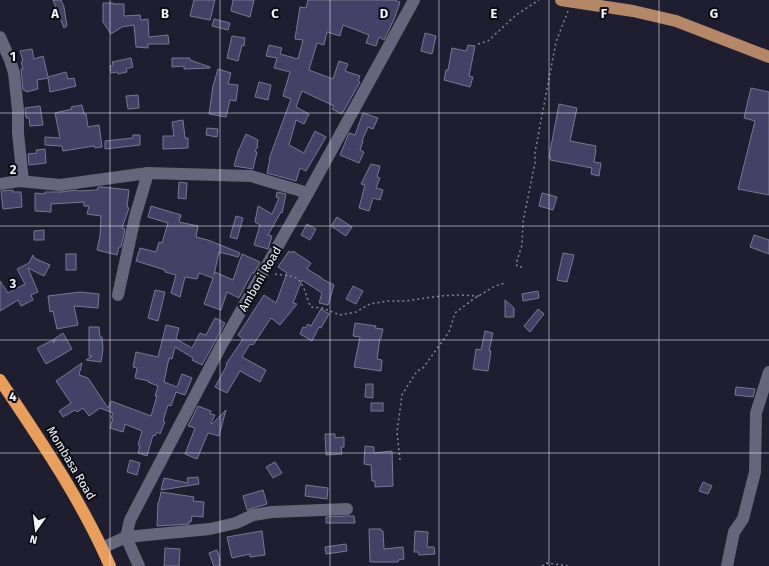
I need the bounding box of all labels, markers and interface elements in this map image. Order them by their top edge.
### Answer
text: A [50,6,59,21]
text: B [161,6,169,21]
text: C [271,6,279,21]
text: D [380,6,389,21]
text: E [491,6,498,21]
text: F [601,6,608,21]
text: G [710,6,718,21]
text: 1 [10,49,16,64]
text: 2 [10,162,17,177]
street label: Amboni Road [236,244,284,314]
text: 3 [9,276,17,291]
text: 4 [9,389,17,404]
street label: Mombasa Road [44,424,98,502]
north arrow [16,510,56,550]
text: N [29,532,39,546]

